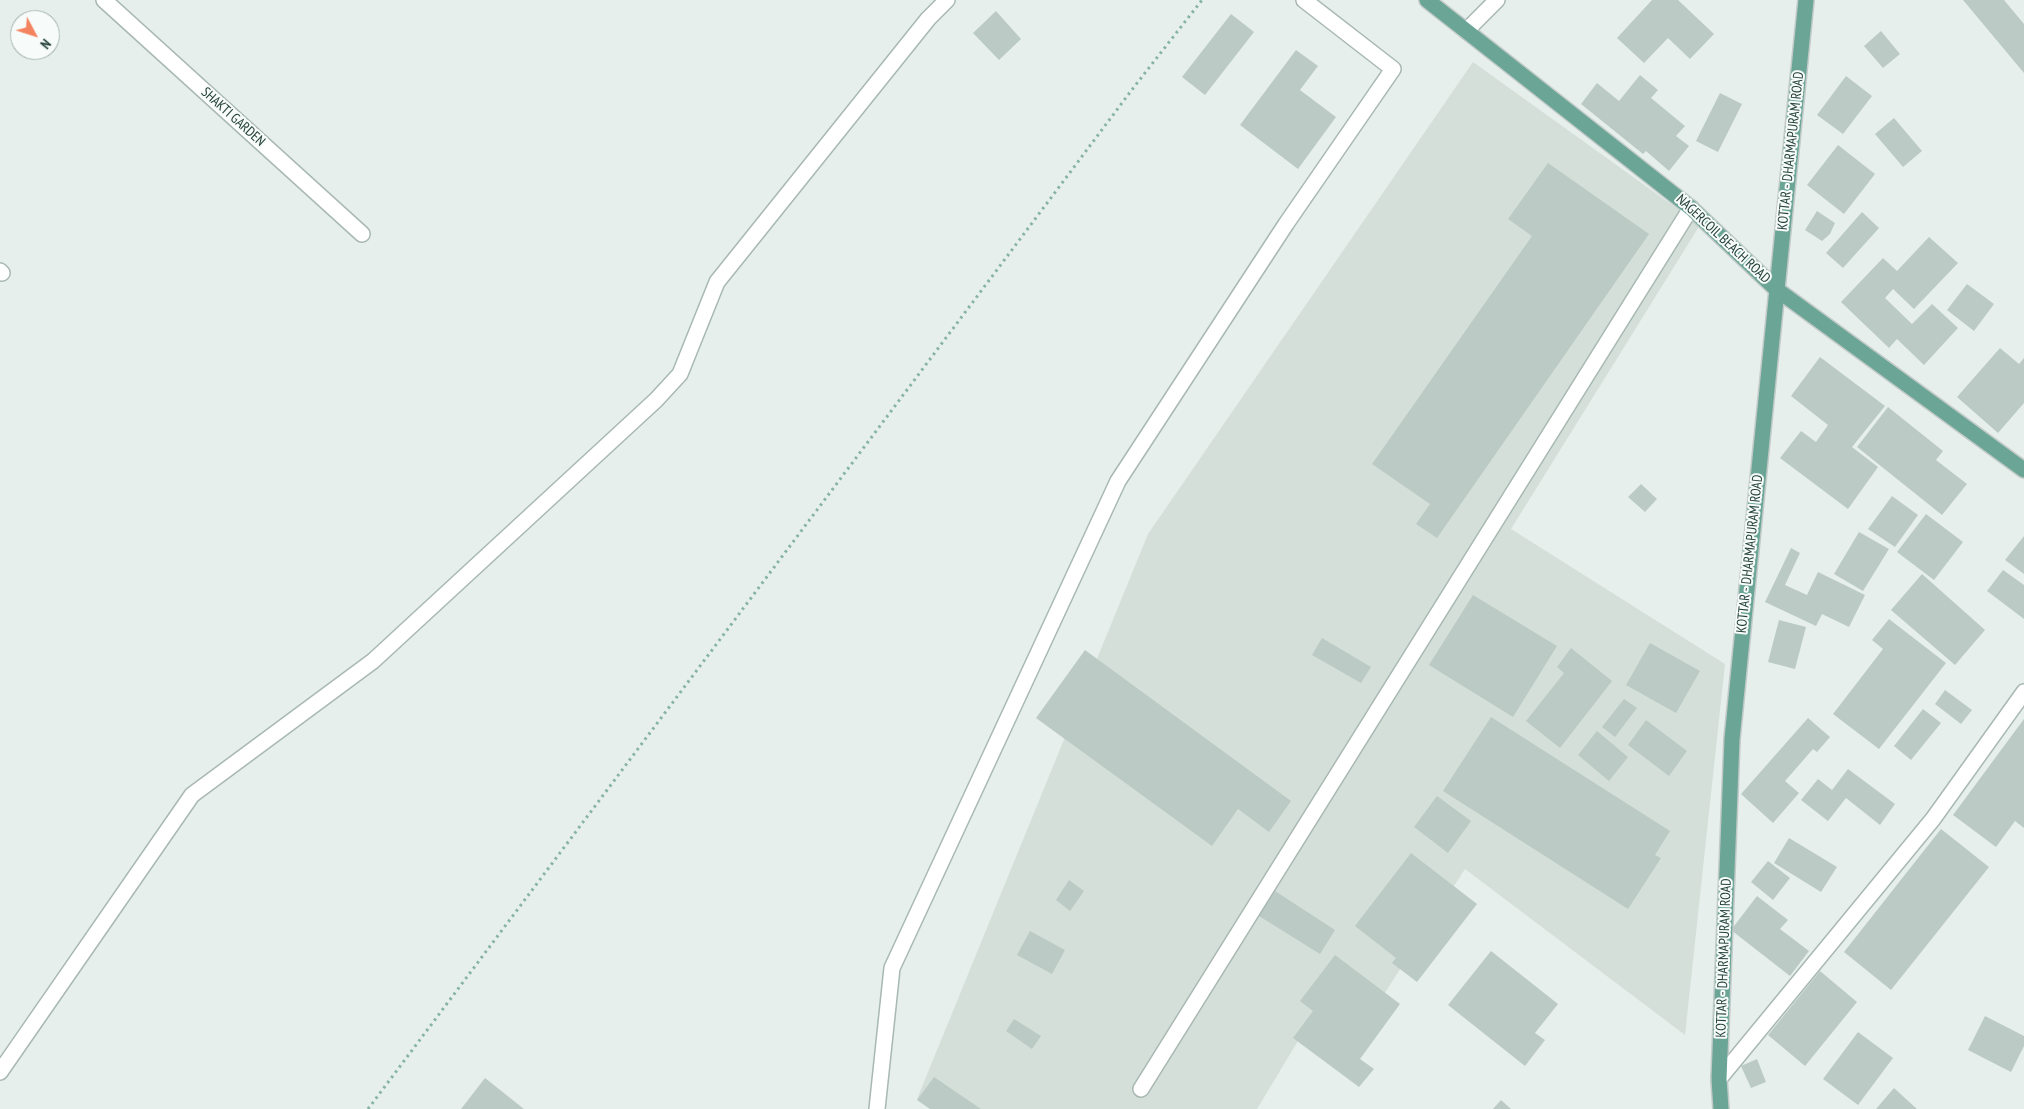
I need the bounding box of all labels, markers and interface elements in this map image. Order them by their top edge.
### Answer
north arrow [10,10,60,60]
text: N [36,35,55,53]
street label: KOTTAR - DHARMAPURAM ROAD [1774,71,1808,231]
street label: SHAKTI GARDEN [198,84,268,150]
street label: NAGERCOIL BEACH ROAD [1673,191,1773,287]
street label: KOTTAR - DHARMAPURAM ROAD [1733,474,1767,634]
street label: KOTTAR - DHARMAPURAM ROAD [1713,878,1735,1038]

